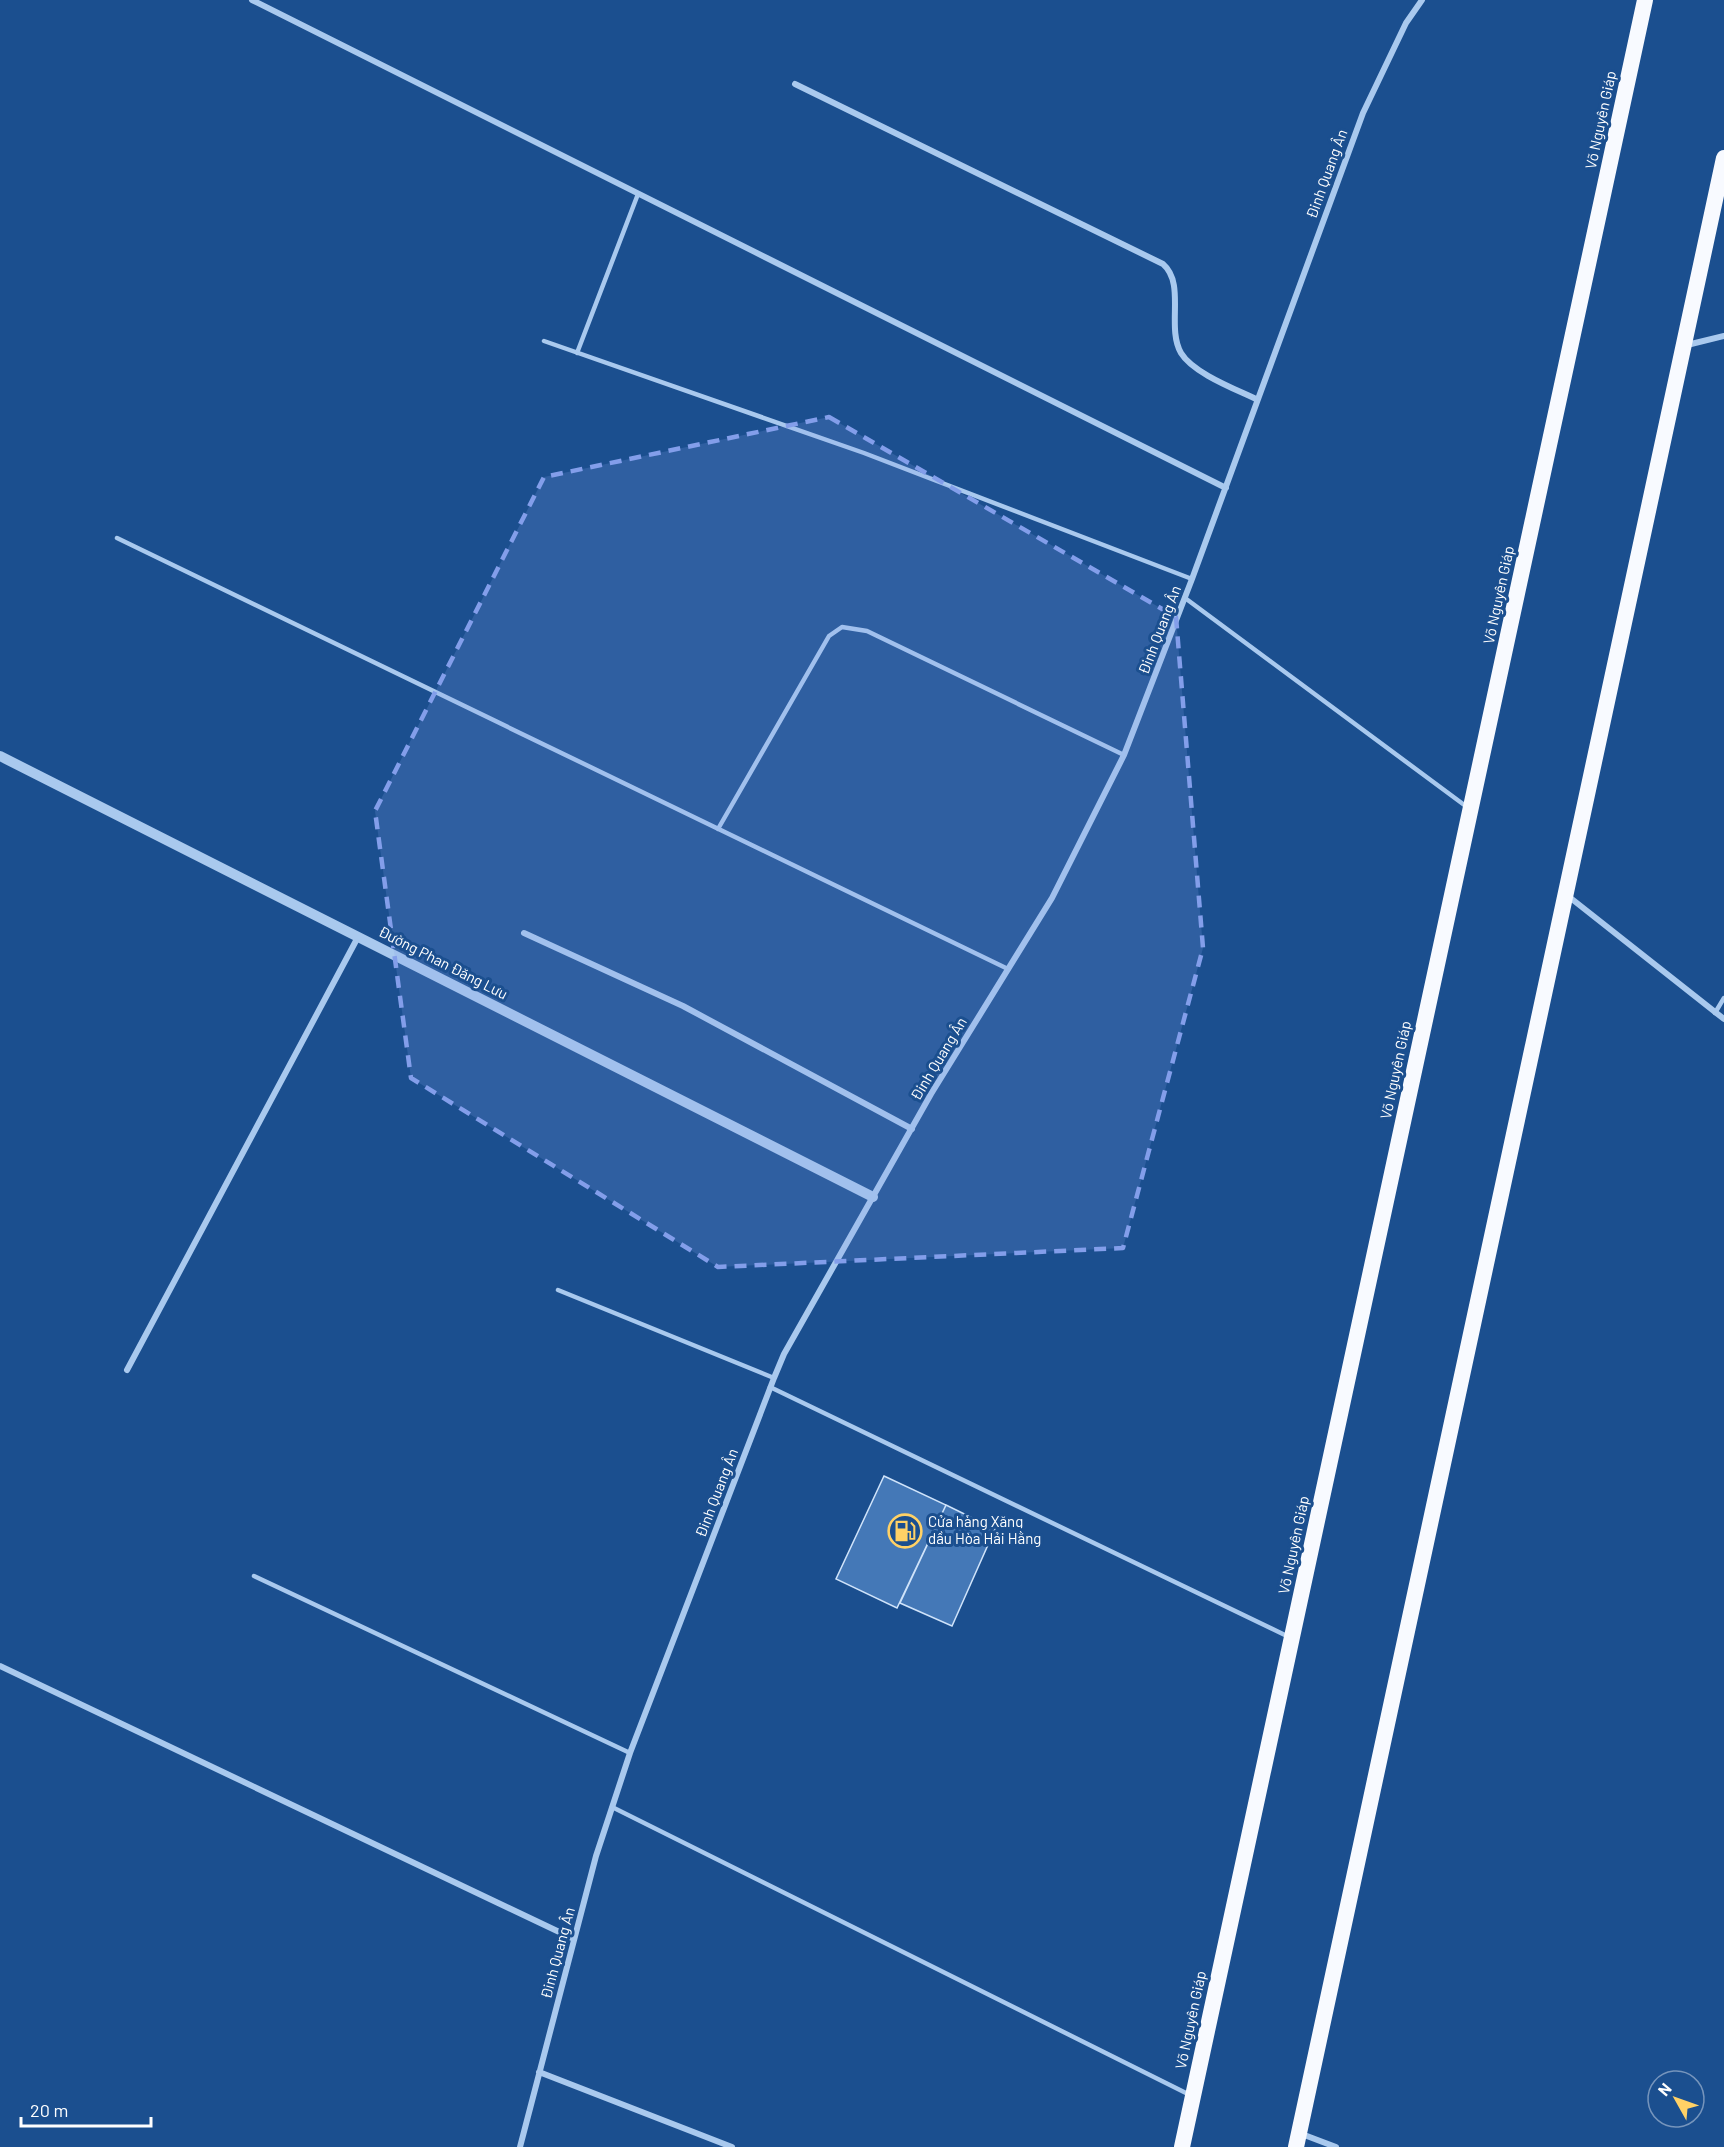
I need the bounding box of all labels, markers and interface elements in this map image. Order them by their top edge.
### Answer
street label: Võ Nguyên Giáp [1581,69,1619,171]
street label: Đinh Quang Ân [1302,126,1351,221]
street label: Võ Nguyên Giáp [1479,544,1517,646]
street label: Đinh Quang Ân [1134,583,1184,677]
street label: Đường Phan Đăng Lưu [376,922,511,1002]
street label: Đinh Quang Ân [906,1014,970,1103]
street label: Võ Nguyên Giáp [1376,1019,1414,1121]
street label: Đinh Quang Ân [691,1446,741,1540]
street label: Võ Nguyên Giáp [1274,1494,1312,1596]
place label: Cửa hàng Xăng dầu Hòa Hải Hằng [928,1512,1041,1547]
fuel station icon: Cửa hàng Xăng dầu Hòa Hải Hằng [887,1513,923,1549]
street label: Đinh Quang Ân [536,1905,578,2000]
street label: Võ Nguyên Giáp [1171,1969,1209,2071]
north arrow [1646,2069,1706,2129]
text: N [1653,2079,1675,2099]
scale bar [21,2090,152,2128]
text: 20 m [30,2099,68,2121]

